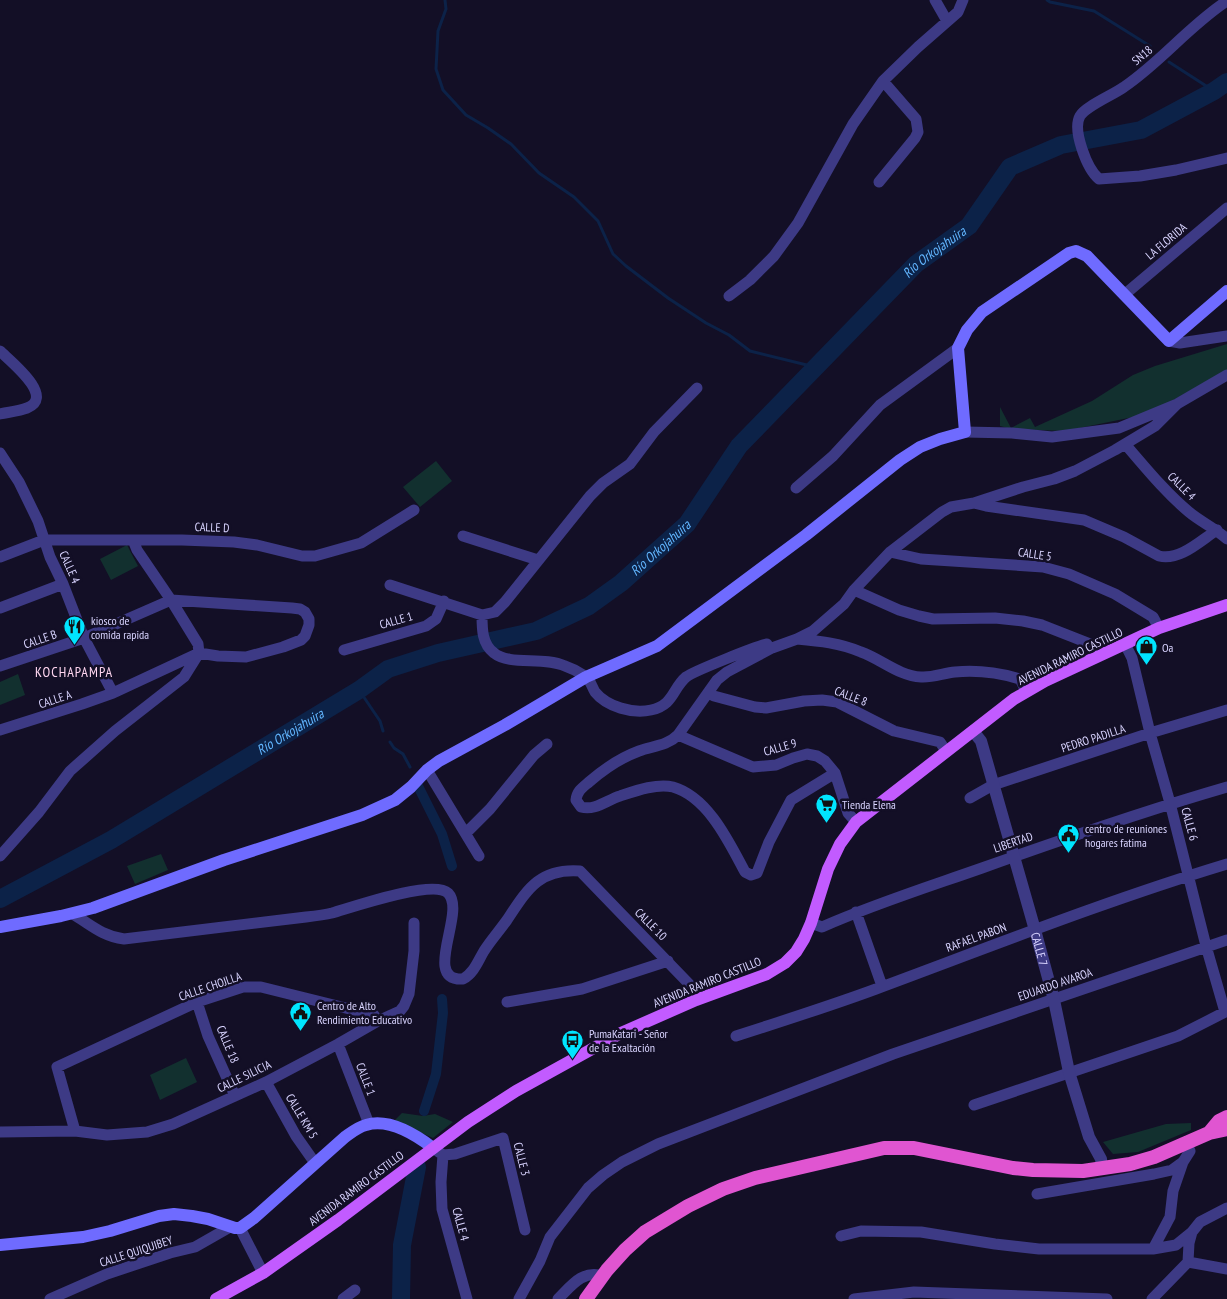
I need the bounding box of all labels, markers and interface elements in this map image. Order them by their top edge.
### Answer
street label: SN18 [1129,42,1155,68]
street label: LA FLORIDA [1142,219,1190,262]
water label: Río Orkojahuira [898,221,970,282]
street label: CALLE 4 [1165,469,1200,504]
water label: Río Orkojahuira [626,515,695,580]
street label: CALLE D [194,519,230,535]
street label: CALLE 5 [1017,544,1053,564]
street label: CALLE 4 [56,548,84,586]
street label: CALLE 1 [378,608,414,632]
place label: kiosco de comida rapida [91,613,149,642]
restaurant icon: kiosco de comida rapida [63,615,87,646]
street label: AVENIDA RAMIRO CASTILLO [1015,624,1125,688]
street label: CALLE B [21,626,59,652]
shop icon: Oa [1134,635,1158,666]
place label: Oa [1162,640,1174,655]
district label: KOCHAPAMPA [35,663,113,681]
street label: CALLE 8 [832,683,870,709]
street label: CALLE A [37,687,74,711]
water label: Río Orkojahuira [253,704,328,759]
street label: PEDRO PADILLA [1059,720,1127,755]
street label: CALLE 9 [762,735,798,759]
supermarket icon: Tienda Elena [814,792,838,823]
place label: Tienda Elena [842,797,896,812]
street label: CALLE 6 [1178,806,1202,842]
place label: centro de reuniones hogares fatima [1085,821,1167,850]
public building icon: centro de reuniones hogares fatima [1057,823,1081,854]
street label: LIBERTAD [991,828,1035,856]
street label: CALLE 10 [632,905,670,943]
street label: RAFAEL PABON [944,919,1008,955]
street label: CALLE 7 [1028,931,1052,967]
street label: AVENIDA RAMIRO CASTILLO [651,953,764,1011]
street label: EDUARDO AVAROA [1016,964,1094,1004]
street label: CALLE CHOJLLA [177,968,244,1004]
place label: Centro de Alto Rendimiento Educativo [317,998,412,1027]
public building icon: Centro de Alto Rendimiento Educativo [289,1000,313,1031]
street label: CALLE 18 [213,1023,243,1065]
place label: PumaKatari - Señor de la Exaltación [589,1026,669,1055]
bus stop icon: PumaKatari - Señor de la Exaltación [561,1028,585,1059]
street label: CALLE SILICIA [215,1056,274,1095]
street label: CALLE 1 [353,1060,379,1098]
street label: CALLE KM 5 [283,1091,321,1141]
street label: CALLE 3 [511,1141,533,1177]
street label: AVENIDA RAMIRO CASTILLO [305,1147,407,1229]
street label: CALLE 4 [449,1206,473,1243]
street label: CALLE QUIQUIBEY [98,1232,175,1270]

